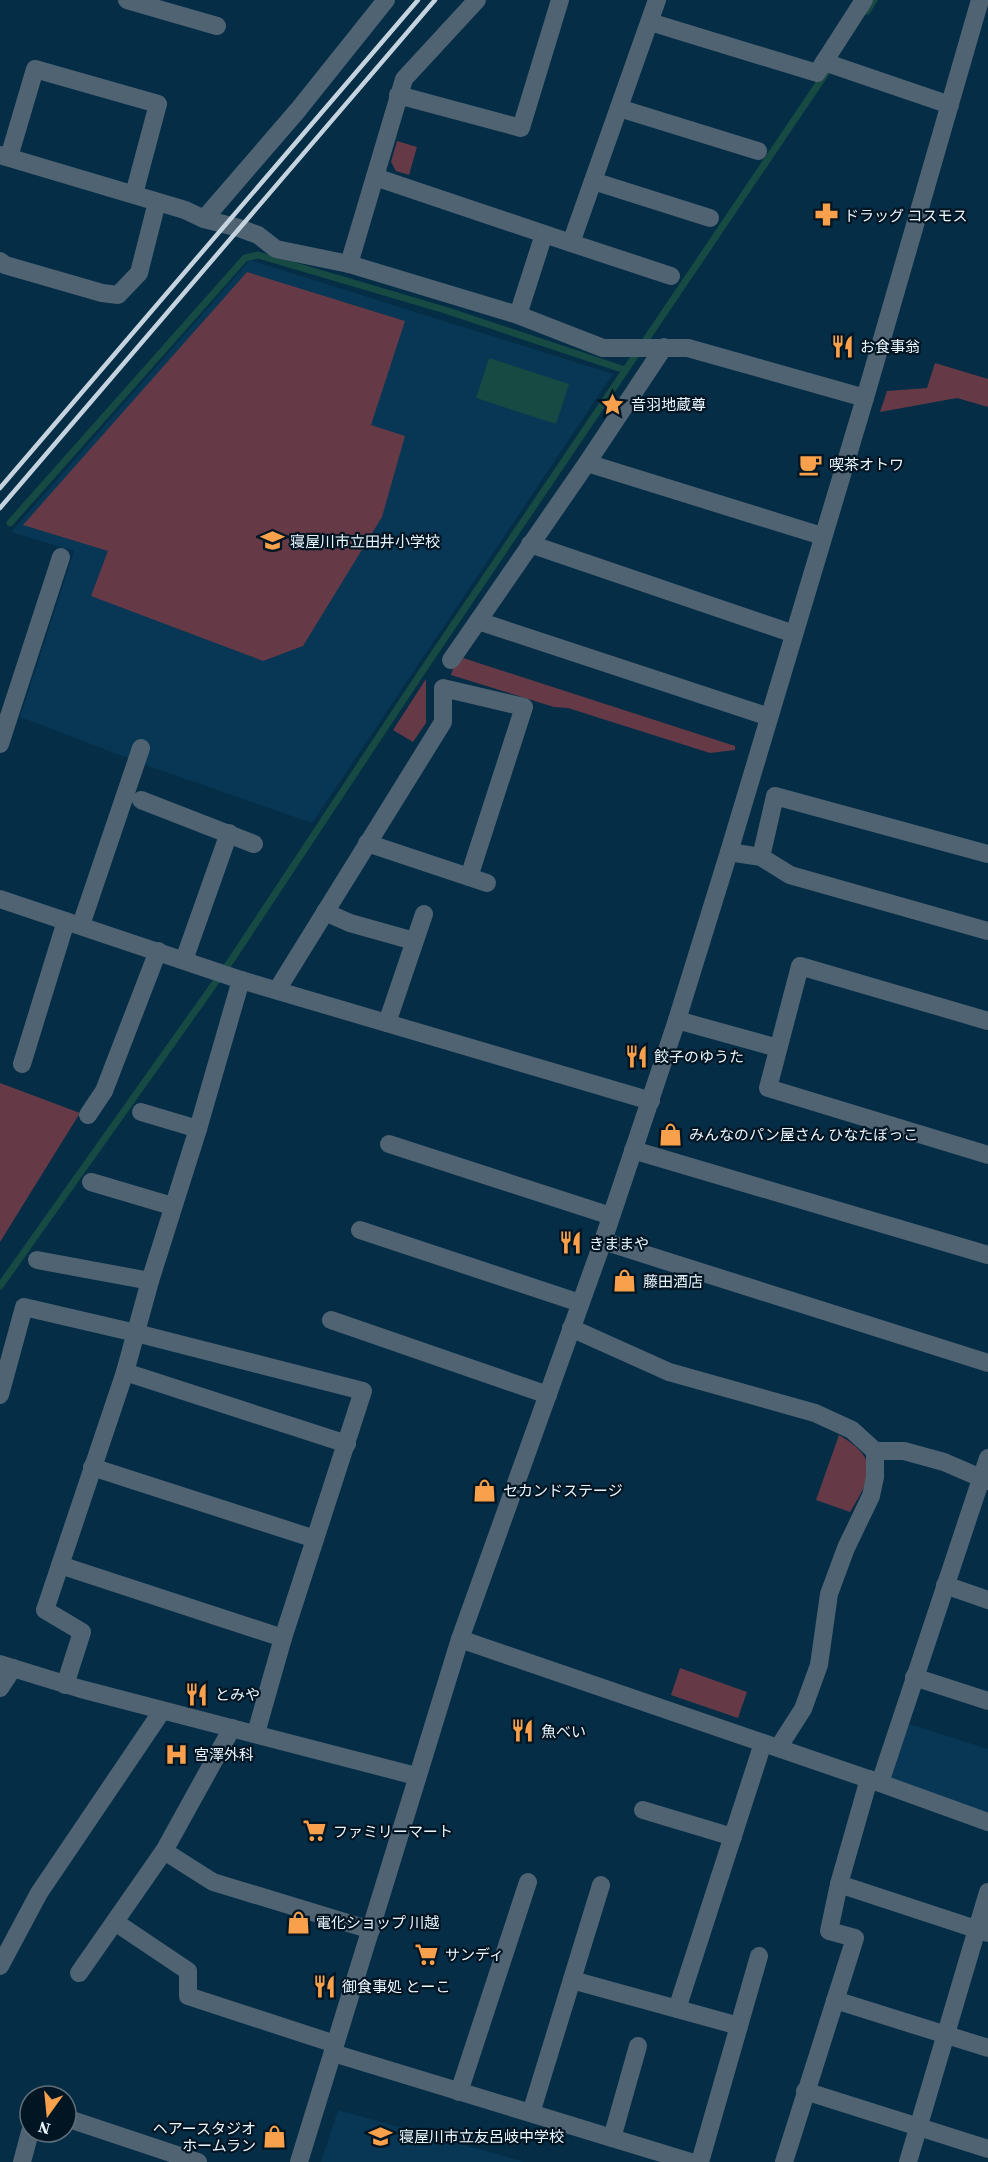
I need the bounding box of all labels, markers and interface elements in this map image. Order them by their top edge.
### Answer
pharmacy icon: ドラッグ コスモス [813,202,839,228]
place label: ドラッグ コスモス [844,205,968,226]
restaurant icon: お食事翁 [829,333,855,359]
place label: お食事翁 [860,336,920,357]
place icon: 音羽地蔵尊 [600,391,626,417]
place label: 音羽地蔵尊 [631,394,706,415]
cafe icon: 喫茶オトワ [798,451,824,477]
place label: 喫茶オトワ [829,454,904,475]
school or university icon: 寝屋川市立田井小学校 [259,528,285,554]
place label: 寝屋川市立田井小学校 [290,531,440,552]
restaurant icon: 餃子のゆうた [623,1043,649,1069]
place label: 餃子のゆうた [654,1046,744,1067]
shop icon: みんなのパン屋さん ひなたぼっこ [658,1121,684,1147]
place label: みんなのパン屋さん ひなたぼっこ [689,1124,918,1145]
restaurant icon: きままや [558,1230,584,1256]
place label: きままや [589,1233,649,1254]
shop icon: 藤田酒店 [612,1268,638,1294]
place label: 藤田酒店 [643,1271,703,1292]
shop icon: セカンドステージ [472,1477,498,1503]
place label: セカンドステージ [503,1480,623,1501]
restaurant icon: とみや [184,1681,210,1707]
place label: とみや [215,1684,260,1705]
restaurant icon: 魚べい [510,1718,536,1744]
place label: 魚べい [541,1721,586,1742]
hospital icon: 宮澤外科 [163,1741,189,1767]
place label: 宮澤外科 [194,1744,254,1765]
supermarket icon: ファミリーマート [302,1818,328,1844]
place label: ファミリーマート [333,1821,453,1842]
shop icon: 電化ショップ 川越 [285,1909,311,1935]
place label: 電化ショップ 川越 [316,1912,440,1933]
supermarket icon: サンディ [414,1941,440,1967]
place label: サンディ [445,1944,504,1965]
restaurant icon: 御食事処 とーこ [311,1973,337,1999]
place label: 御食事処 とーこ [342,1976,451,1997]
north arrow [18,2084,78,2144]
text: N [35,2116,53,2141]
place label: ヘアースタジオ ホームラン [153,2118,256,2156]
school or university icon: 寝屋川市立友呂岐中学校 [368,2123,394,2149]
shop icon: ヘアースタジオ ホームラン [261,2124,287,2150]
place label: 寝屋川市立友呂岐中学校 [399,2126,564,2147]

